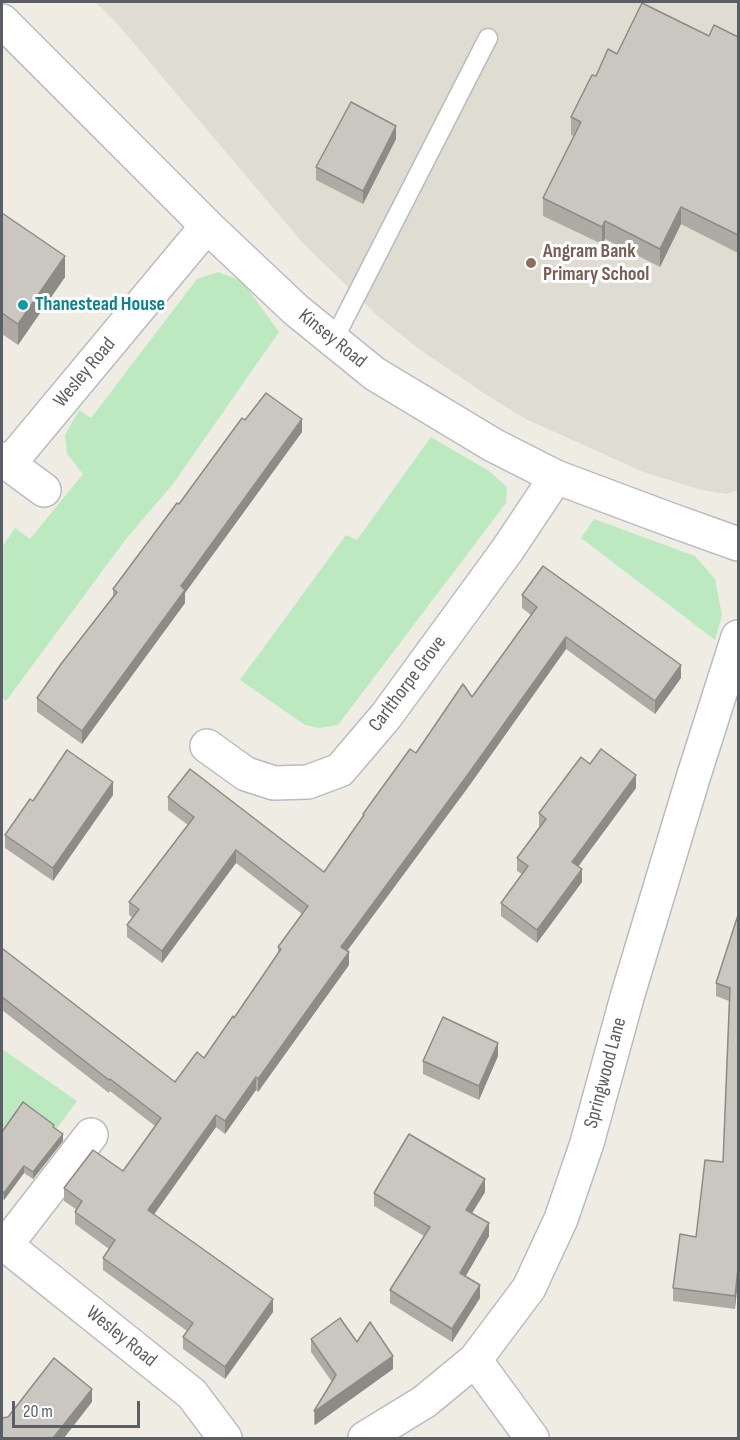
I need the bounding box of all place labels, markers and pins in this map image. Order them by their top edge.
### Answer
place label: Angram Bank Primary School [543,240,649,287]
marker: Angram Bank Primary School [524,256,538,270]
place label: Thanestead House [35,293,165,317]
marker: Thanestead House [16,298,30,312]

